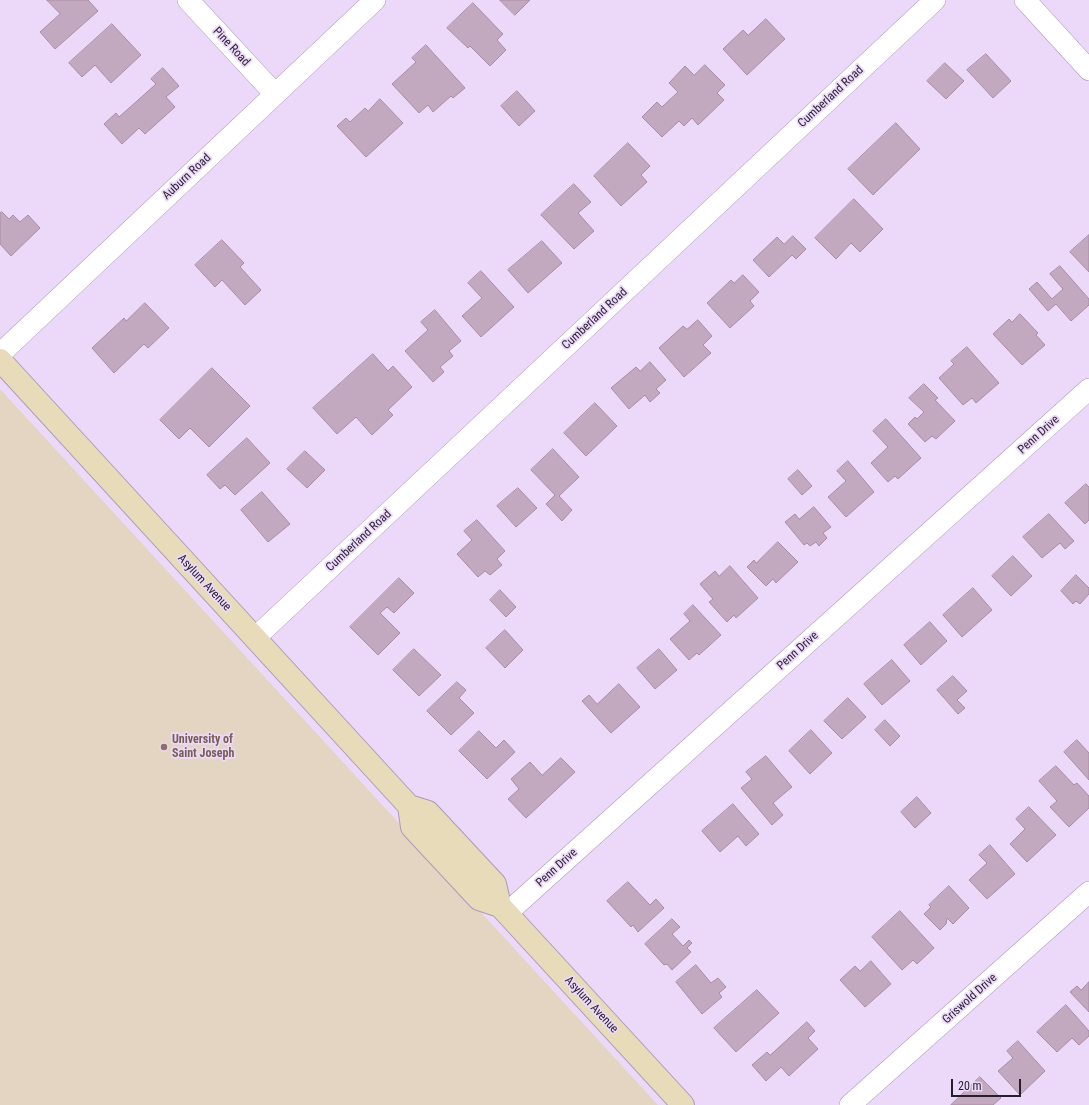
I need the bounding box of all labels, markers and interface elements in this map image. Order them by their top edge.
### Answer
street label: Pine Road [209,25,253,69]
street label: Cumberland Road [795,63,867,131]
street label: Auburn Road [160,151,214,203]
street label: Cumberland Road [559,285,631,353]
street label: Penn Drive [1015,413,1063,457]
street label: Cumberland Road [323,507,395,575]
street label: Asylum Avenue [174,552,234,614]
street label: Penn Drive [774,629,822,673]
place label: University of Saint Joseph [172,733,234,761]
marker: University of Saint Joseph [159,742,169,752]
street label: Penn Drive [533,846,581,890]
street label: Griswold Drive [940,971,1000,1027]
street label: Asylum Avenue [561,974,621,1036]
scale bar [953,1071,1023,1097]
text: 20 m [958,1079,982,1093]

